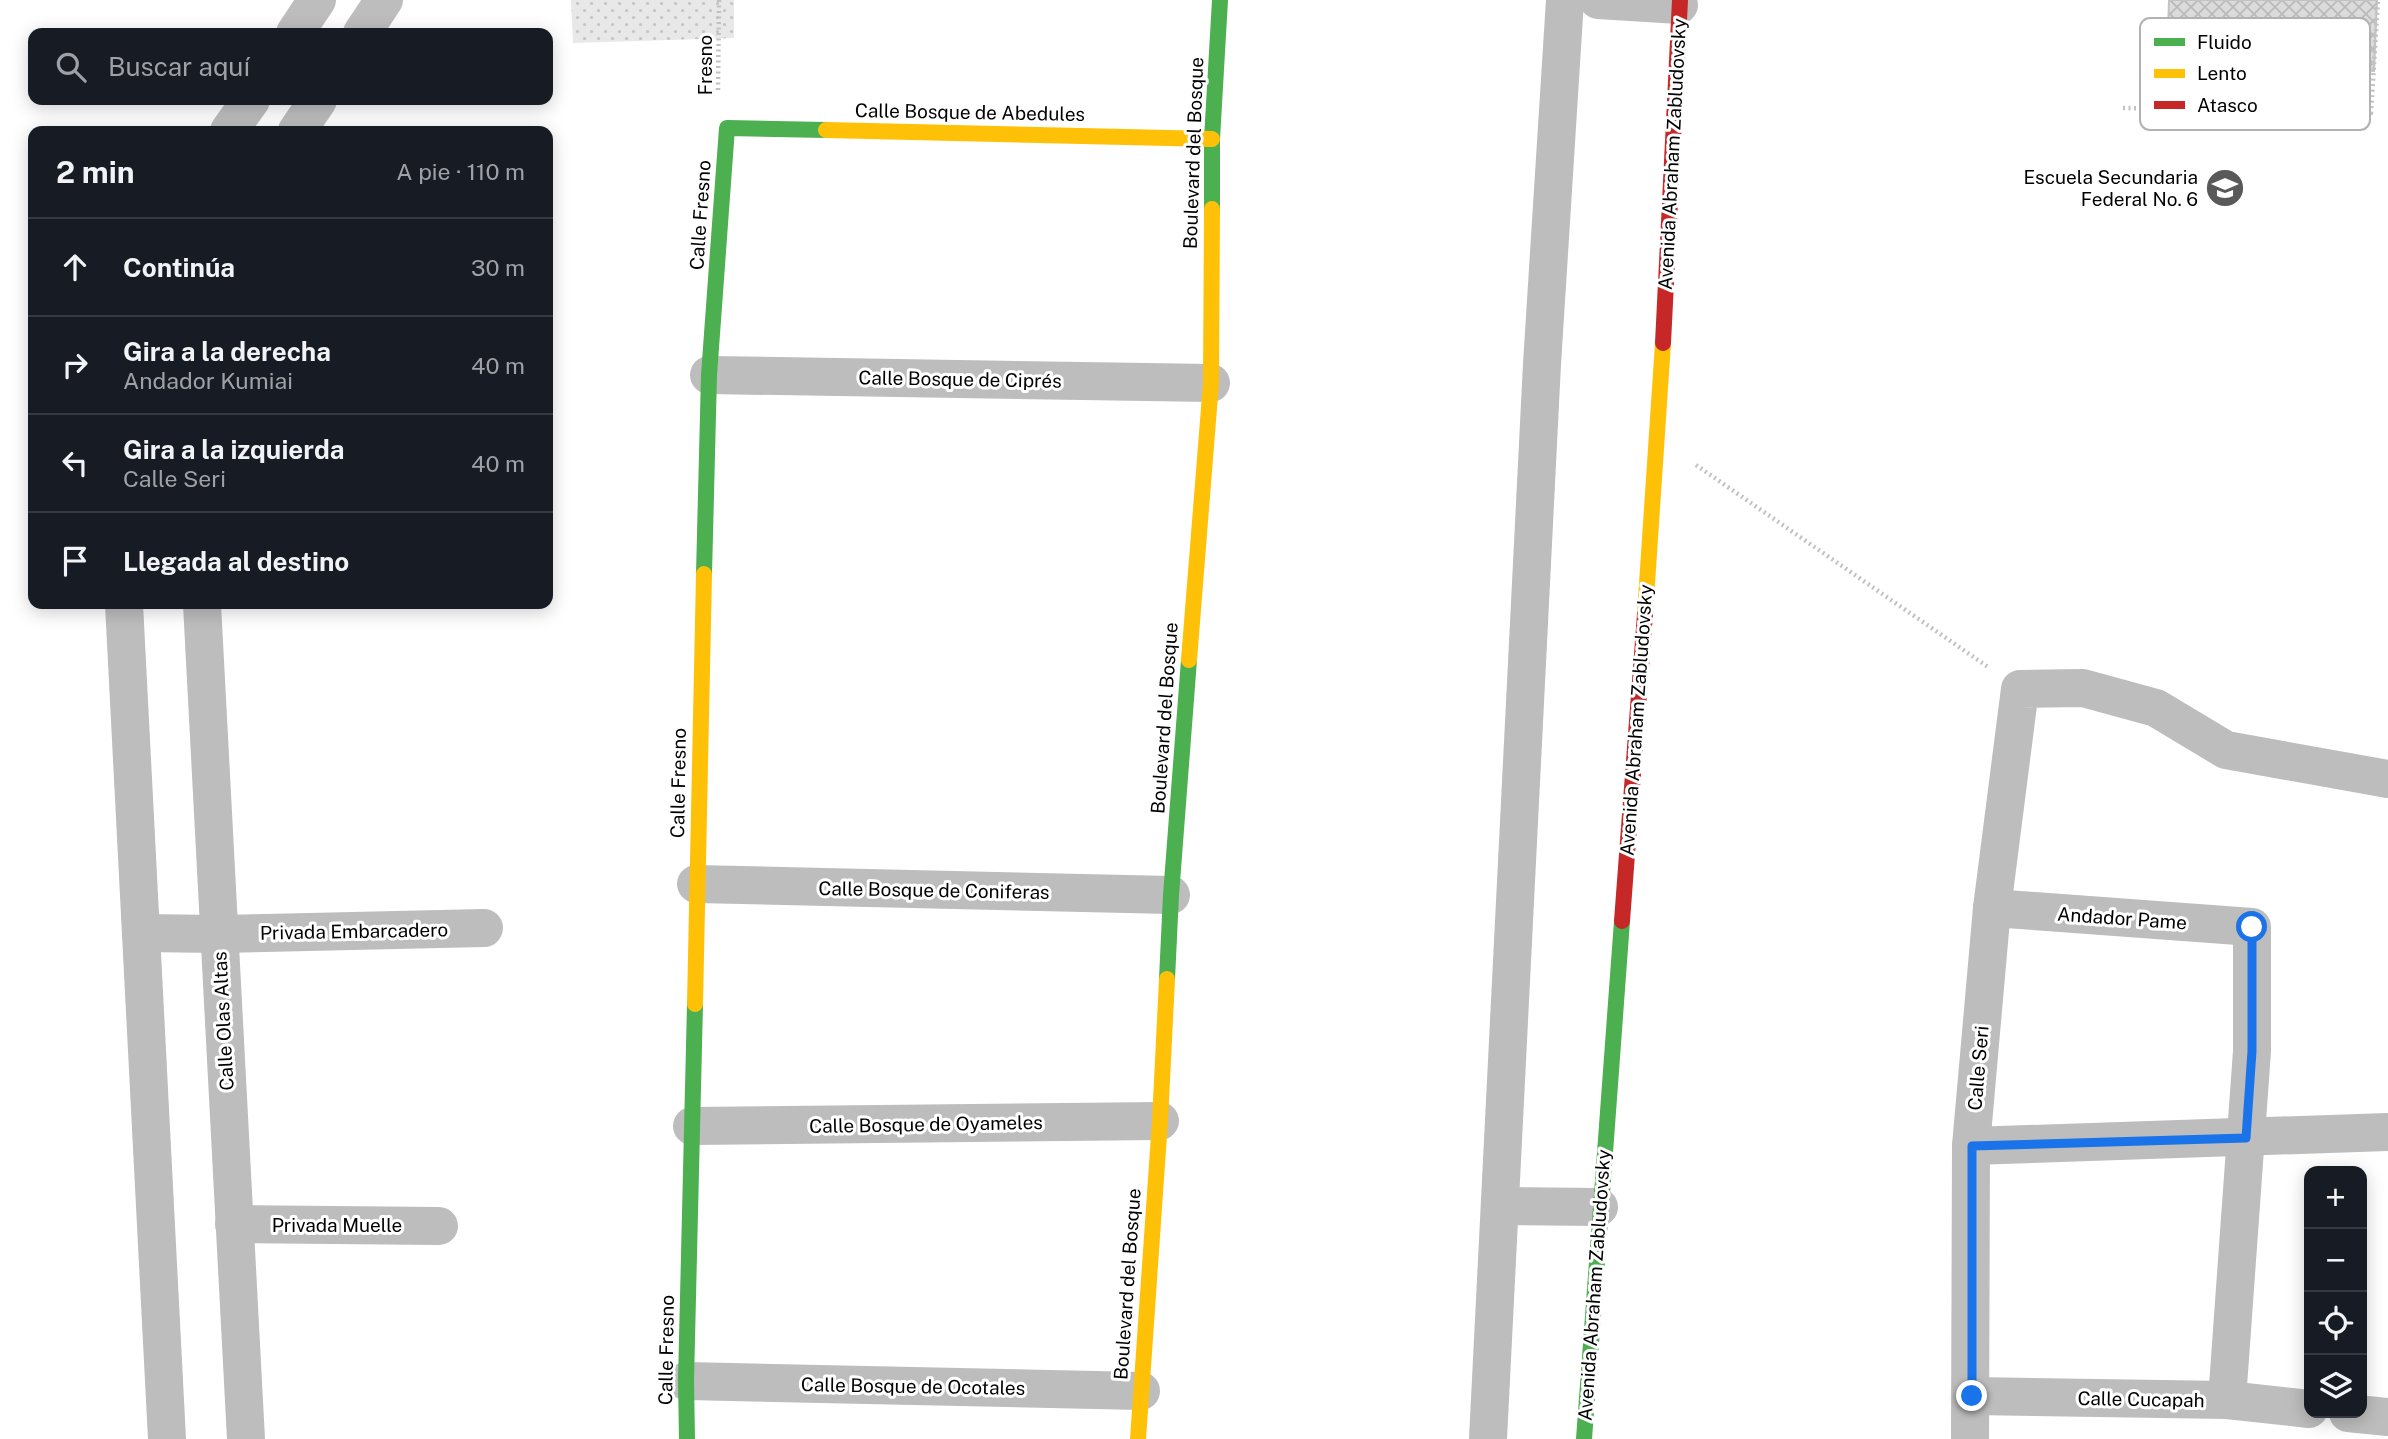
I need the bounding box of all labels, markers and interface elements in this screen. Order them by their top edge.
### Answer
street label: Avenida Abraham Zabludovsky [1654,18,1690,290]
legend [2140,18,2370,130]
search box [28,28,553,105]
text: Fluido [2197,31,2252,53]
street label: Fresno [694,35,716,95]
icon: search [52,48,90,86]
text: Buscar aquí [108,51,250,82]
street label: Boulevard del Bosque [1179,57,1207,249]
text: Lento [2197,62,2247,84]
text: Atasco [2197,94,2258,116]
street label: Calle Bosque de Abedules [855,99,1085,125]
text: 2 min [56,154,135,190]
text: A pie · 110 m [396,158,525,185]
street label: Calle Fresno [685,159,715,271]
place label: Escuela Secundaria Federal No. 6 [2024,166,2198,210]
school or university icon: Escuela Secundaria Federal No. 6 [2204,167,2246,209]
icon: ahead [56,248,94,286]
text: Continúa [123,252,235,283]
text: 30 m [471,254,525,281]
text: Gira a la derecha [123,336,331,367]
icon: right [56,346,94,384]
text: 40 m [471,352,525,379]
street label: Calle Bosque de Ciprés [858,366,1062,392]
text: Andador Kumiai [123,367,293,394]
text: Gira a la izquierda [123,434,345,465]
icon: left [56,444,94,482]
text: 40 m [471,450,525,477]
text: Calle Seri [123,465,226,492]
icon: arrive [56,542,94,580]
text: Llegada al destino [123,546,349,577]
street label: Avenida Abraham Zabludovsky [1616,584,1656,856]
street label: Boulevard del Bosque [1146,621,1182,815]
street label: Calle Fresno [666,728,690,838]
street label: Calle Bosque de Coniferas [818,877,1050,903]
street label: Andador Pame [2056,902,2188,934]
route start [2236,911,2267,942]
street label: Privada Embarcadero [260,918,448,944]
street label: Calle Olas Altas [208,951,238,1091]
street label: Calle Seri [1963,1025,1993,1111]
street label: Calle Bosque de Oyameles [809,1111,1043,1137]
street label: Avenida Abraham Zabludovsky [1574,1149,1614,1421]
map controls [2304,1166,2367,1418]
button: + [2304,1166,2367,1229]
street label: Boulevard del Bosque [1109,1187,1145,1381]
street label: Privada Muelle [272,1214,402,1236]
button: − [2304,1229,2367,1292]
button: locate [2304,1292,2367,1355]
street label: Calle Fresno [654,1295,678,1405]
button: layers [2304,1355,2367,1418]
street label: Calle Bosque de Ocotales [801,1373,1025,1399]
route end [1956,1380,1987,1411]
street label: Calle Cucapah [2077,1387,2205,1411]

